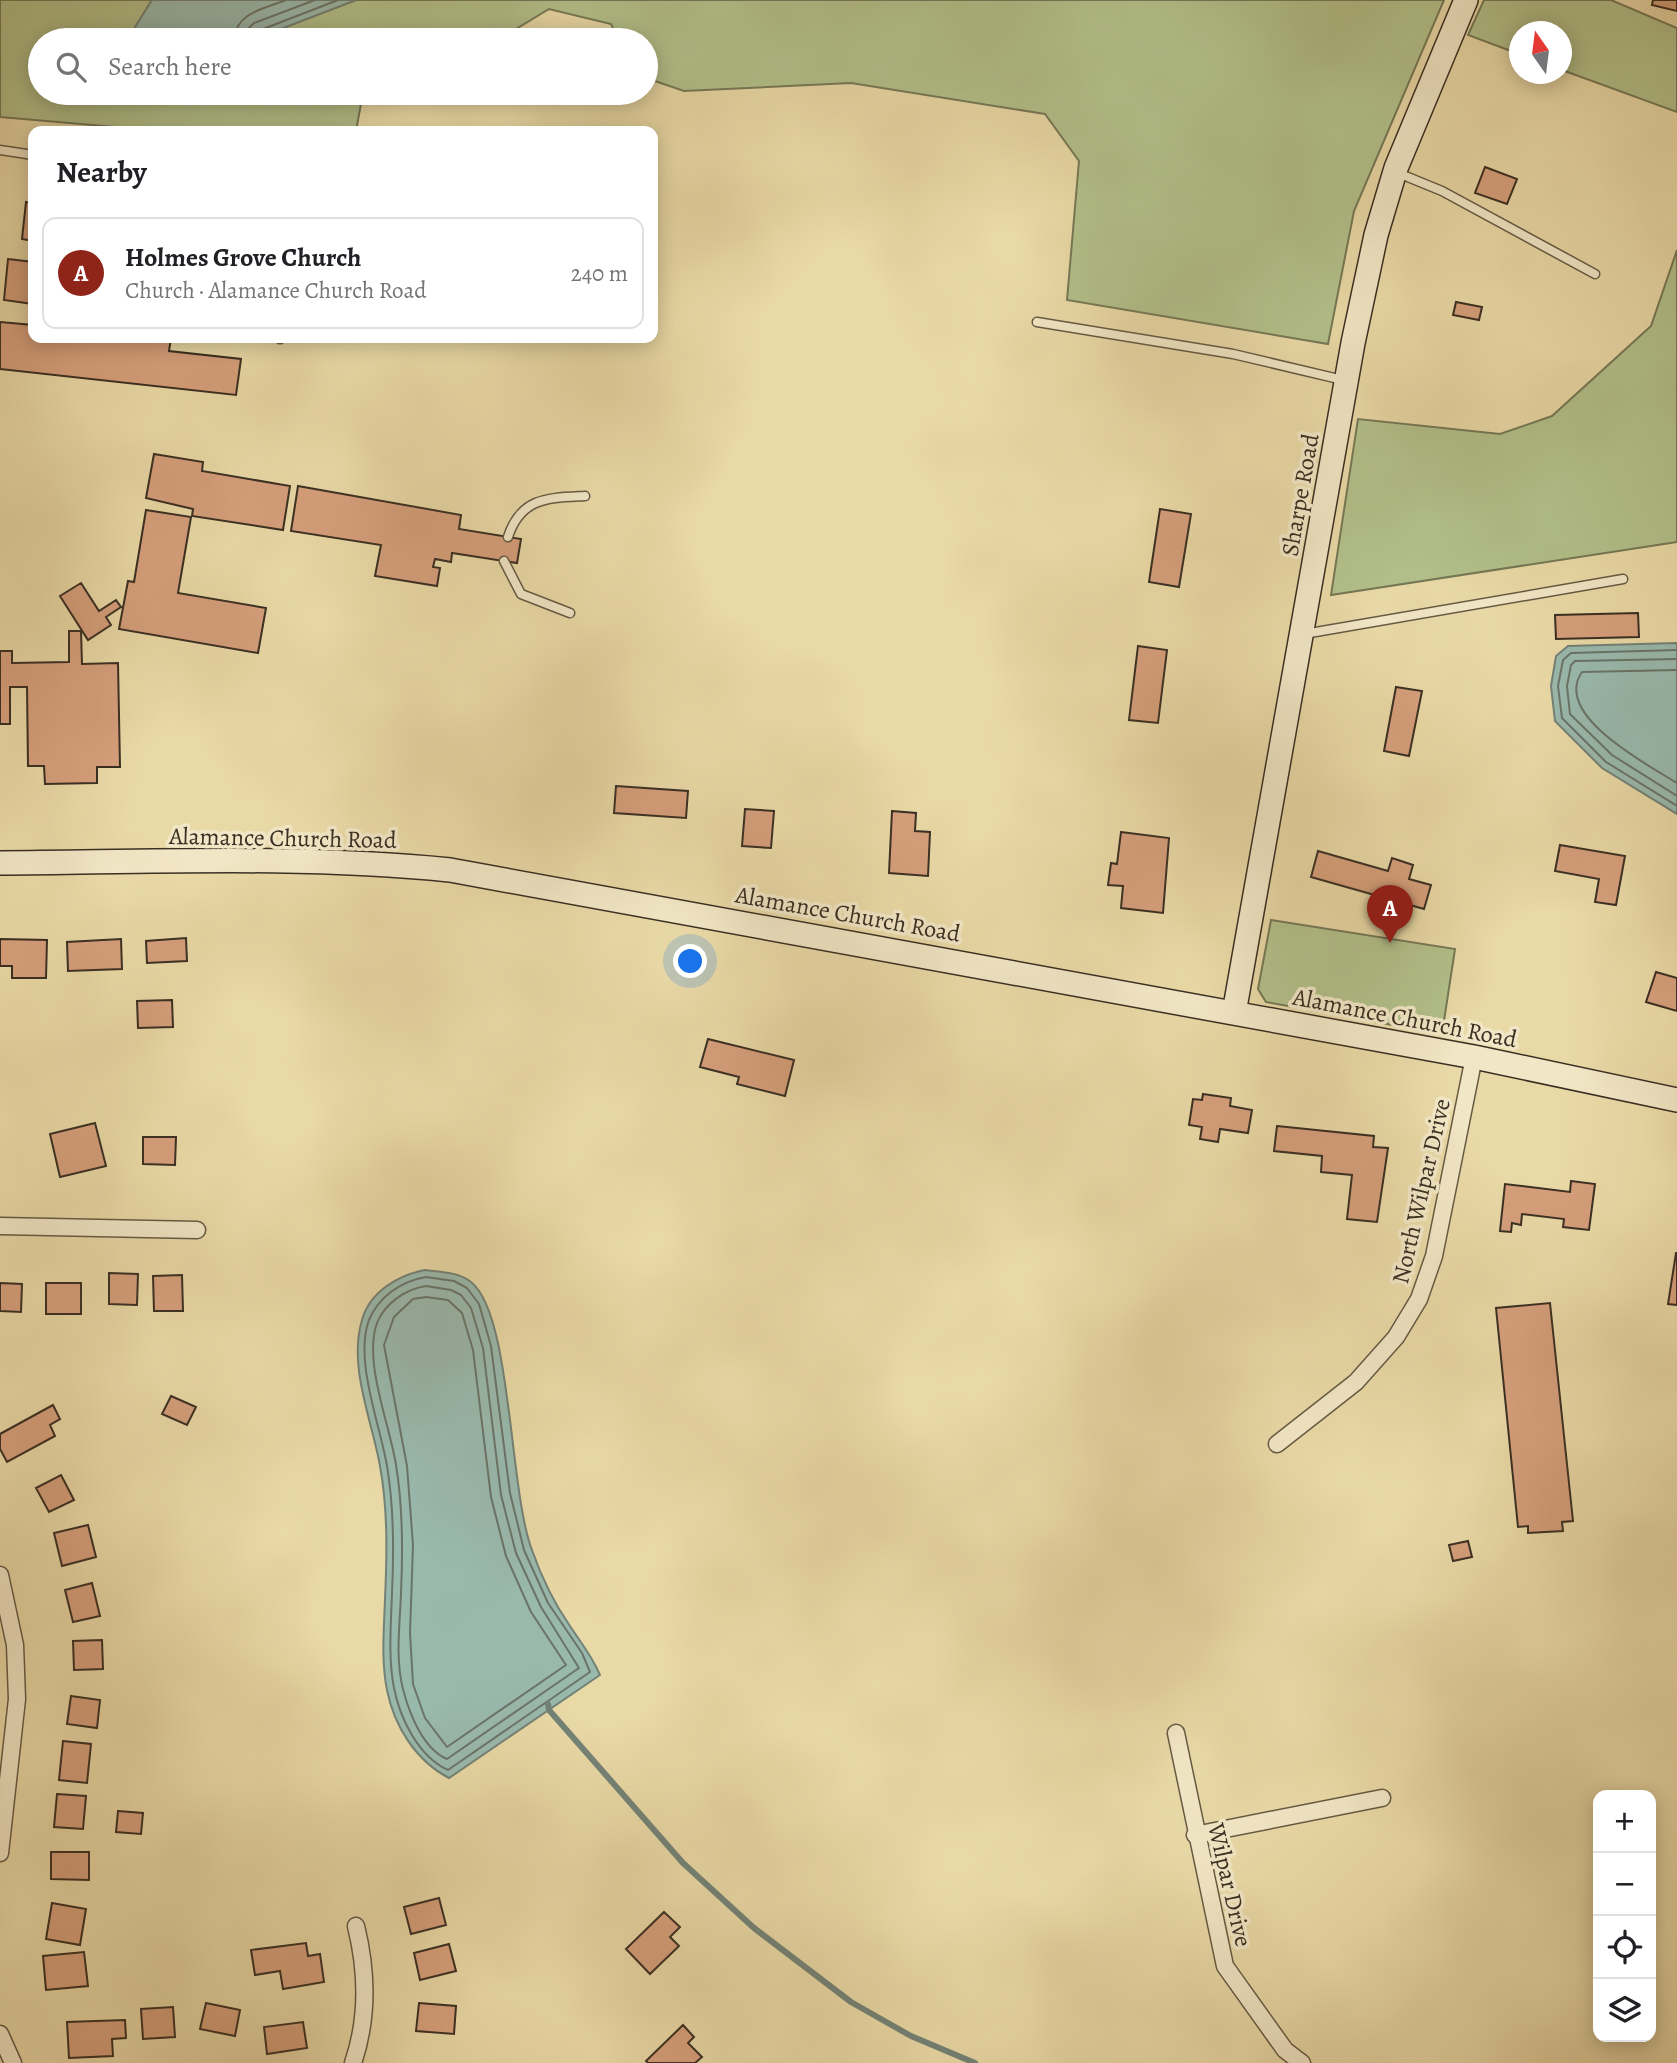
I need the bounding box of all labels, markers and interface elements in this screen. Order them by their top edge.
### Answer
north arrow [1509,21,1572,84]
search box [28,28,658,105]
icon: search [52,48,90,86]
text: Search here [108,49,232,84]
text: Nearby [56,152,147,192]
text: Holmes Grove Church [125,240,361,275]
text: A [74,258,88,289]
text: 240 m [571,258,628,289]
text: Church · Alamance Church Road [125,275,427,306]
street label: Sharpe Road [1273,431,1327,559]
street label: Alamance Church Road [168,820,397,856]
street label: Alamance Church Road [732,878,963,950]
pin: A [1367,885,1413,943]
your location [673,944,707,978]
street label: Alamance Church Road [1289,980,1520,1055]
street label: North Wilpar Drive [1384,1095,1458,1287]
map controls [1593,1790,1656,2042]
button: + [1593,1790,1656,1853]
street label: Wilpar Drive [1200,1819,1260,1950]
button: − [1593,1853,1656,1916]
button: locate [1593,1916,1656,1979]
button: layers [1593,1979,1656,2042]

